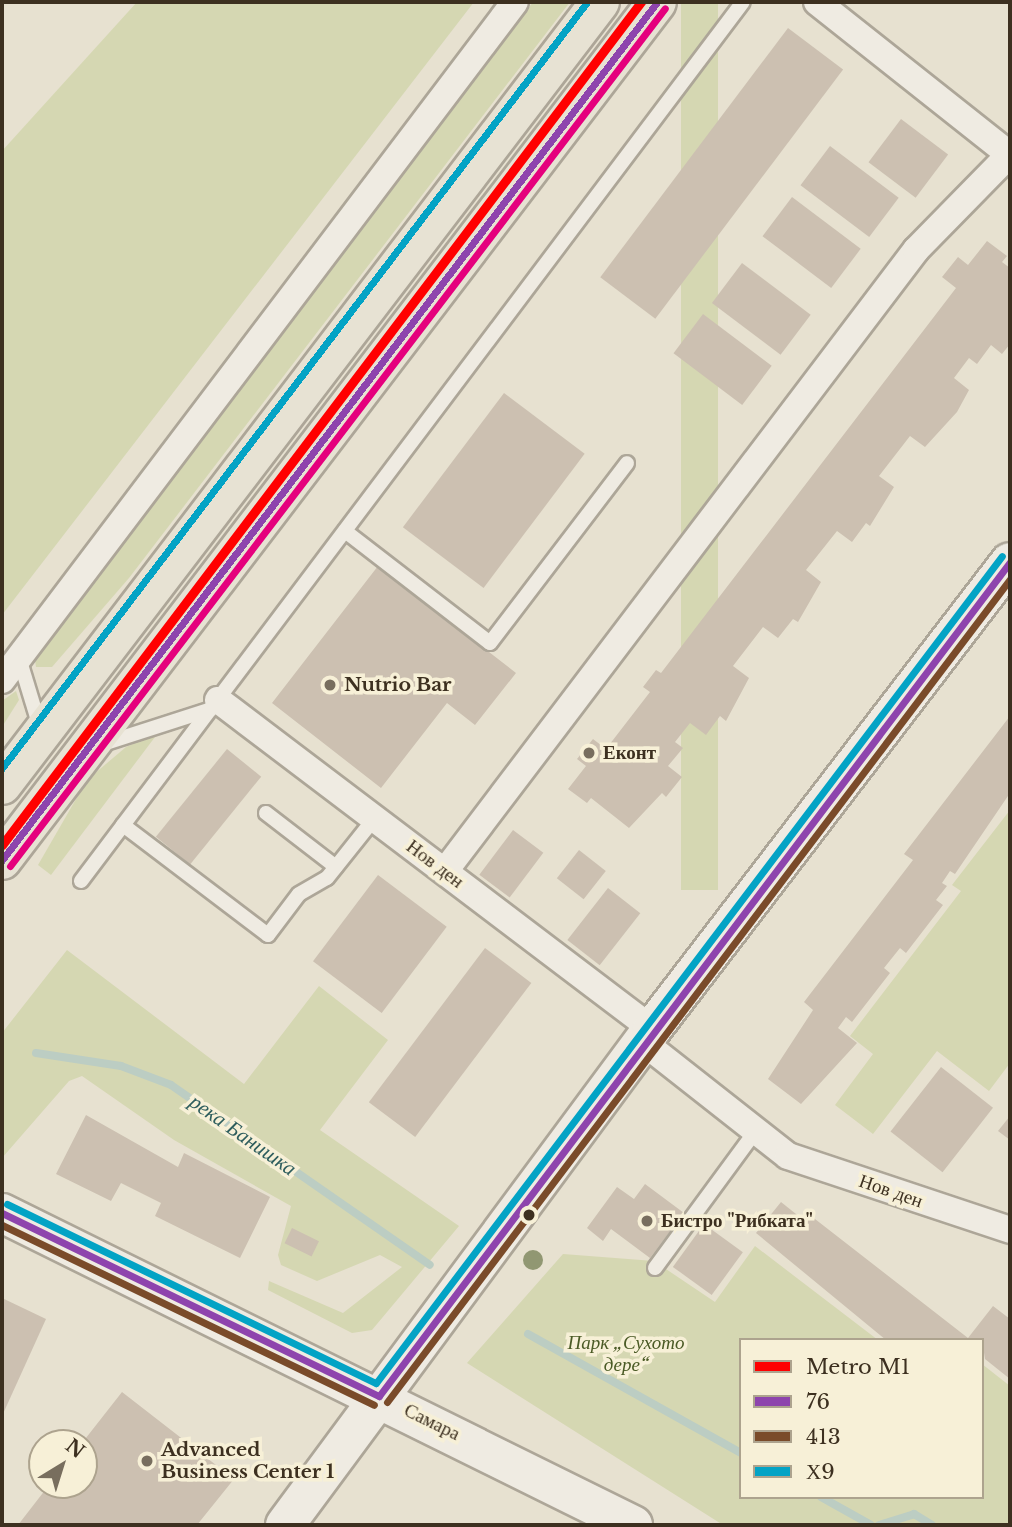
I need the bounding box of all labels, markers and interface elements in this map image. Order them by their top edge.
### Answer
place label: Nutrio Bar [344,674,452,696]
marker: Nutrio Bar [322,677,338,693]
place label: Еконт [603,742,656,764]
marker: Еконт [581,745,597,761]
street label: Нов ден [402,835,468,893]
water label: река Банишка [185,1089,301,1181]
street label: Нов ден [856,1169,926,1213]
unlabelled marker [522,1208,536,1222]
place label: Бистро "Рибката" [661,1210,813,1232]
marker: Бистро "Рибката" [639,1213,655,1229]
park label: Парк „Сухото дере“ [568,1332,684,1376]
legend [739,1338,984,1499]
text: Metro M1 [806,1354,910,1380]
text: 76 [806,1389,830,1415]
street label: Самара [400,1399,464,1445]
text: 413 [806,1424,841,1450]
north arrow [28,1429,98,1499]
text: N [61,1434,89,1463]
place label: Advanced Business Center 1 [161,1439,335,1483]
marker: Advanced Business Center 1 [139,1453,155,1469]
text: Х9 [806,1459,835,1485]

